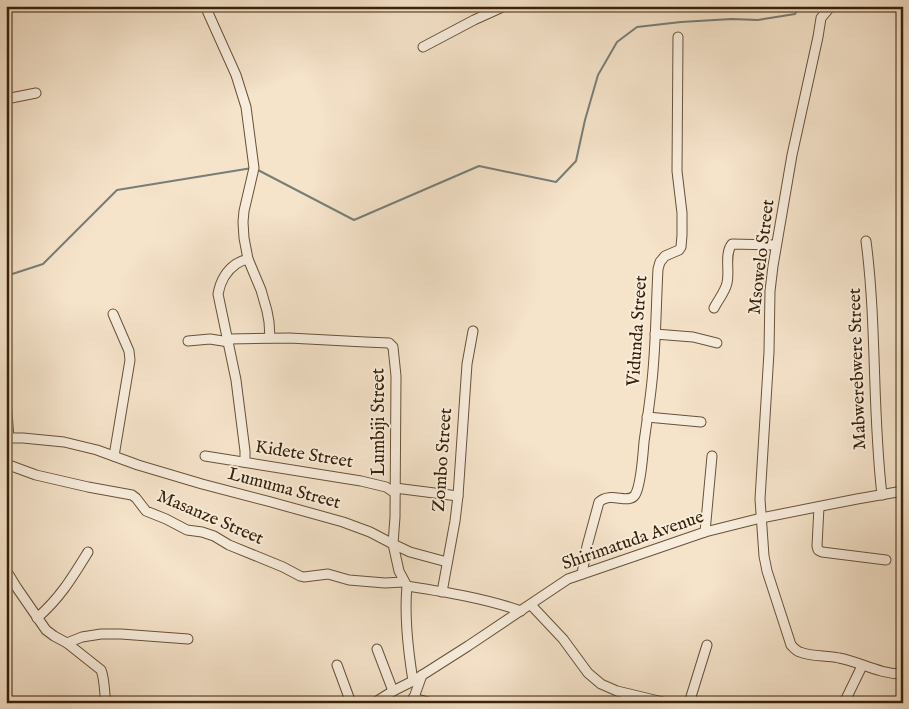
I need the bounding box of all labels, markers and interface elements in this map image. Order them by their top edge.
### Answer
street label: Msowelo Street [744,198,780,316]
street label: Vidunda Street [623,275,653,388]
street label: Mabwerebwere Street [844,288,872,450]
street label: Lumbiji Street [368,368,391,476]
street label: Zombo Street [428,407,458,513]
street label: Kidete Street [253,436,355,474]
street label: Lumuma Street [225,463,343,515]
street label: Masanze Street [153,485,267,551]
street label: Shirimatuda Avenue [559,506,707,576]

